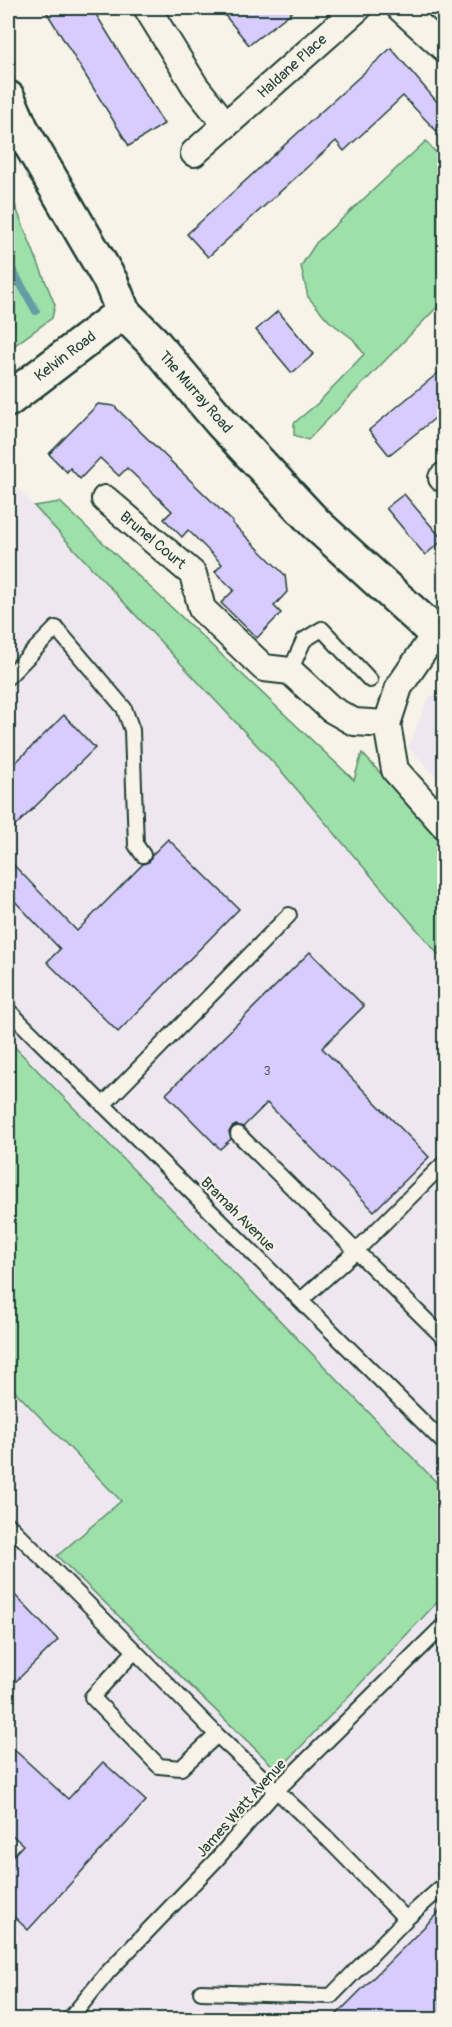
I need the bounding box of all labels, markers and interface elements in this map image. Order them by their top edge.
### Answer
street label: Haldane Place [254,30,331,103]
street label: Kelvin Road [31,327,100,386]
street label: The Murray Road [155,347,237,437]
street label: Brunel Court [116,507,190,574]
house number: 3 [264,1064,271,1079]
street label: Bramah Avenue [196,1173,279,1256]
street label: James Watt Avenue [192,1755,291,1861]

